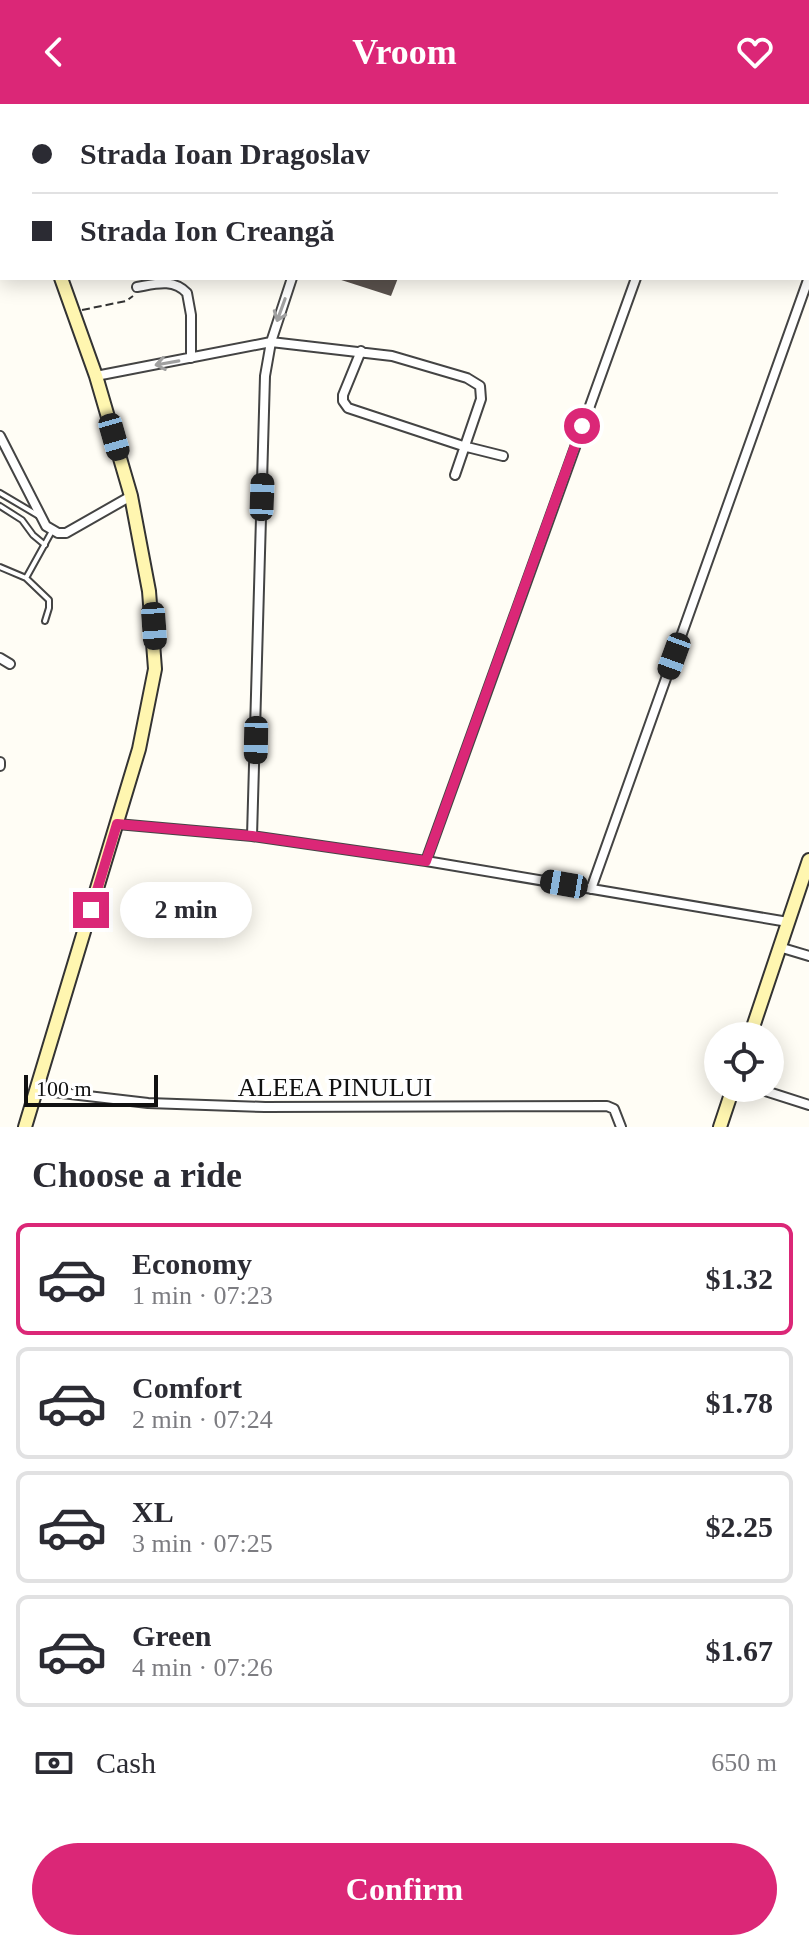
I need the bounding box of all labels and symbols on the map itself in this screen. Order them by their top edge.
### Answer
one-way arrow [272,297,287,322]
one-way arrow [155,356,180,371]
route start [564,408,600,444]
car [96,411,132,463]
car [249,473,275,521]
car [140,601,168,651]
car [655,629,693,683]
car [244,716,268,764]
car [538,868,590,900]
callout: 2 min [119,882,251,938]
route end [73,892,109,928]
scale bar [24,1071,158,1107]
street label: ALEEA PINULUI [238,1073,432,1102]

